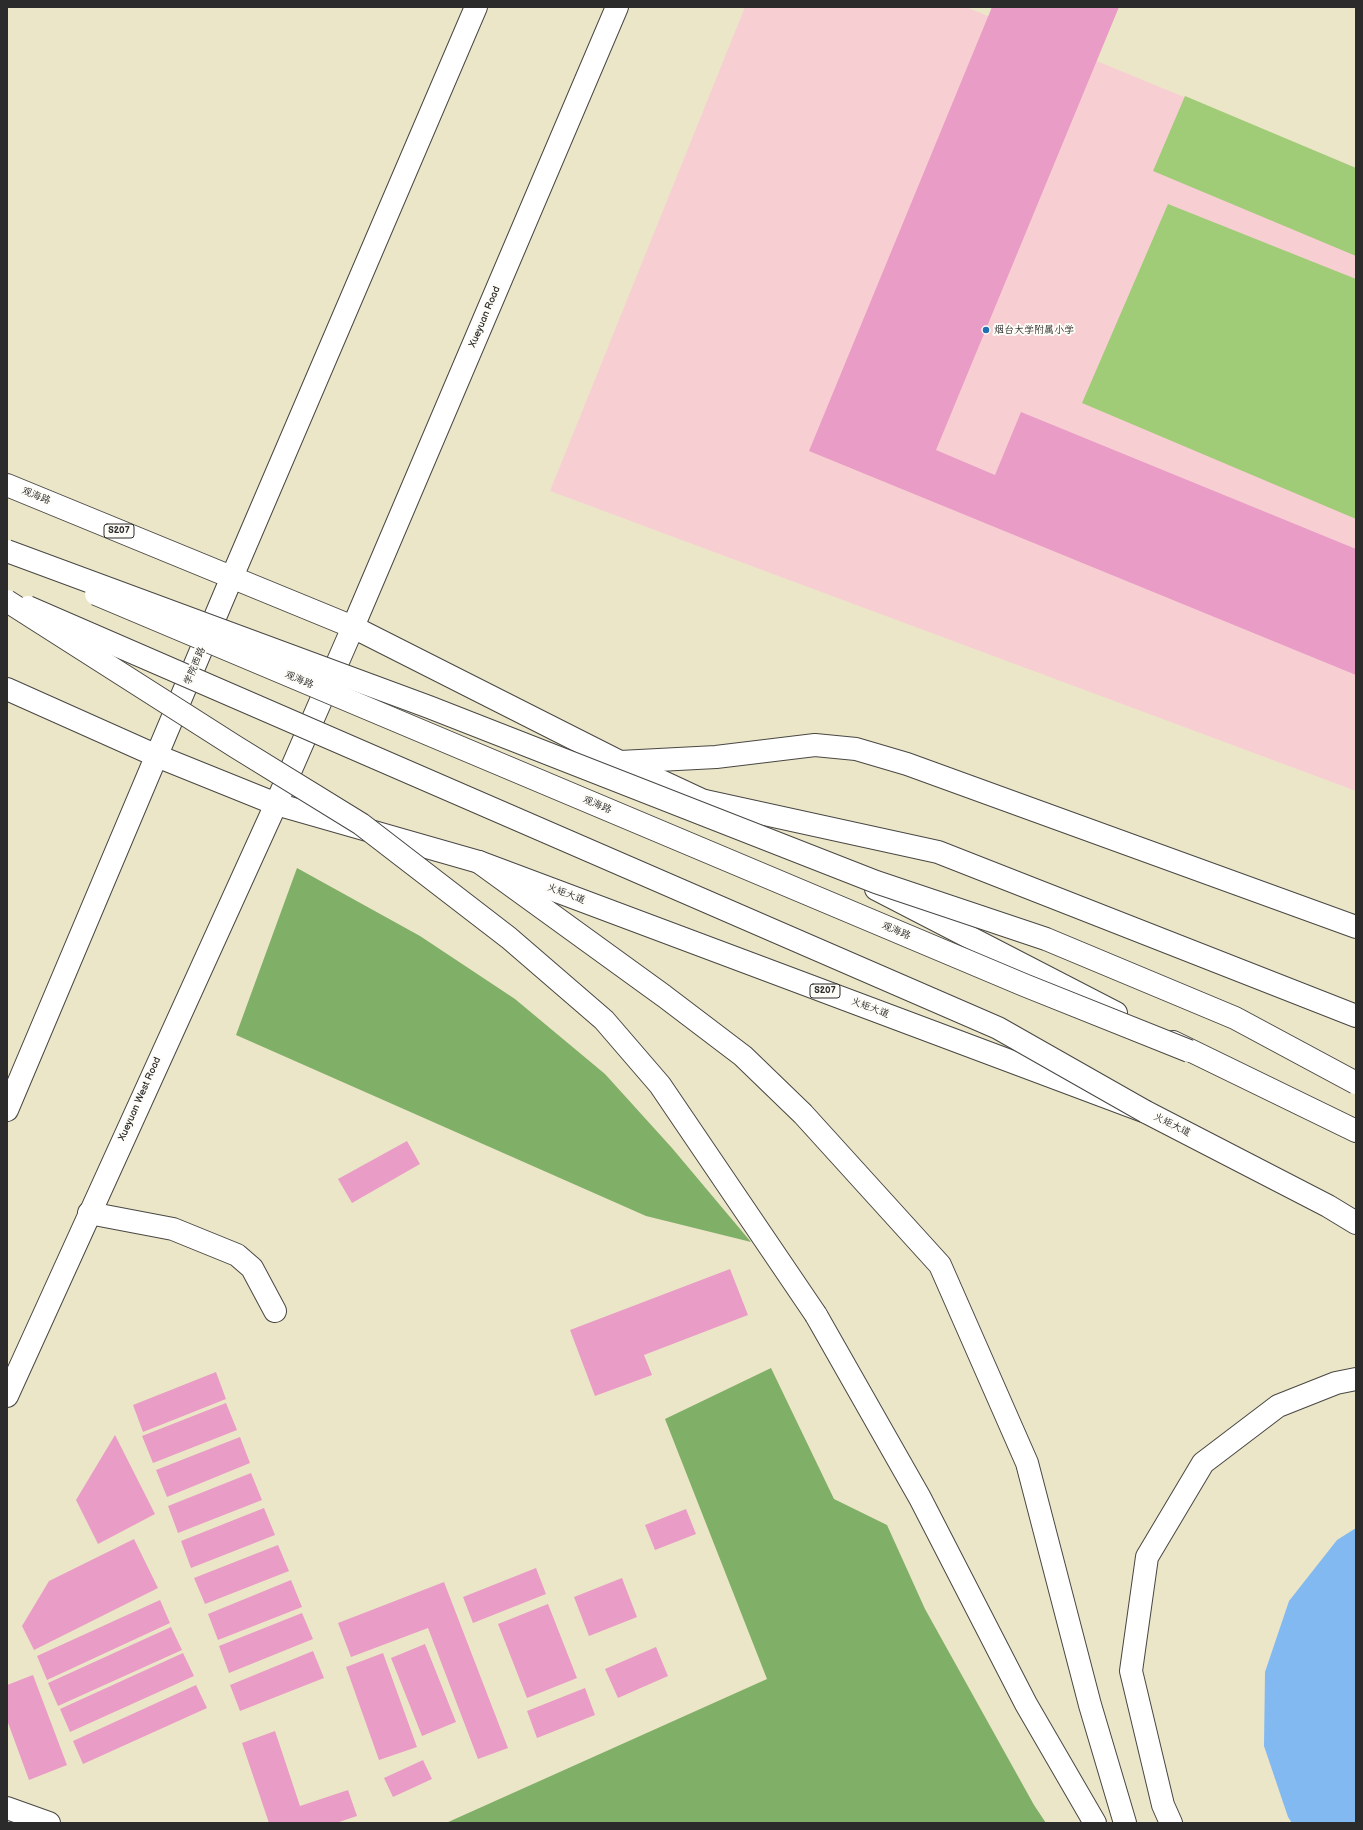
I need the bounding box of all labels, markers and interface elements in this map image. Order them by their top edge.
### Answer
street label: Xueyuan Road [467,285,503,349]
place label: 烟台大学附属小学 [994,324,1074,336]
marker: 烟台大学附属小学 [981,325,991,335]
street label: 观海路 [20,485,52,507]
road number: S207 [104,524,134,538]
street label: 学院西路 [182,645,208,687]
street label: 观海路 [283,669,315,691]
street label: 观海路 [581,794,613,816]
street label: 火矩大道 [545,881,587,907]
street label: 观海路 [880,920,912,942]
road number: S207 [810,984,840,998]
street label: 火矩大道 [849,995,891,1021]
street label: Xueyuan West Road [116,1055,164,1143]
street label: 火矩大道 [1151,1111,1193,1139]

